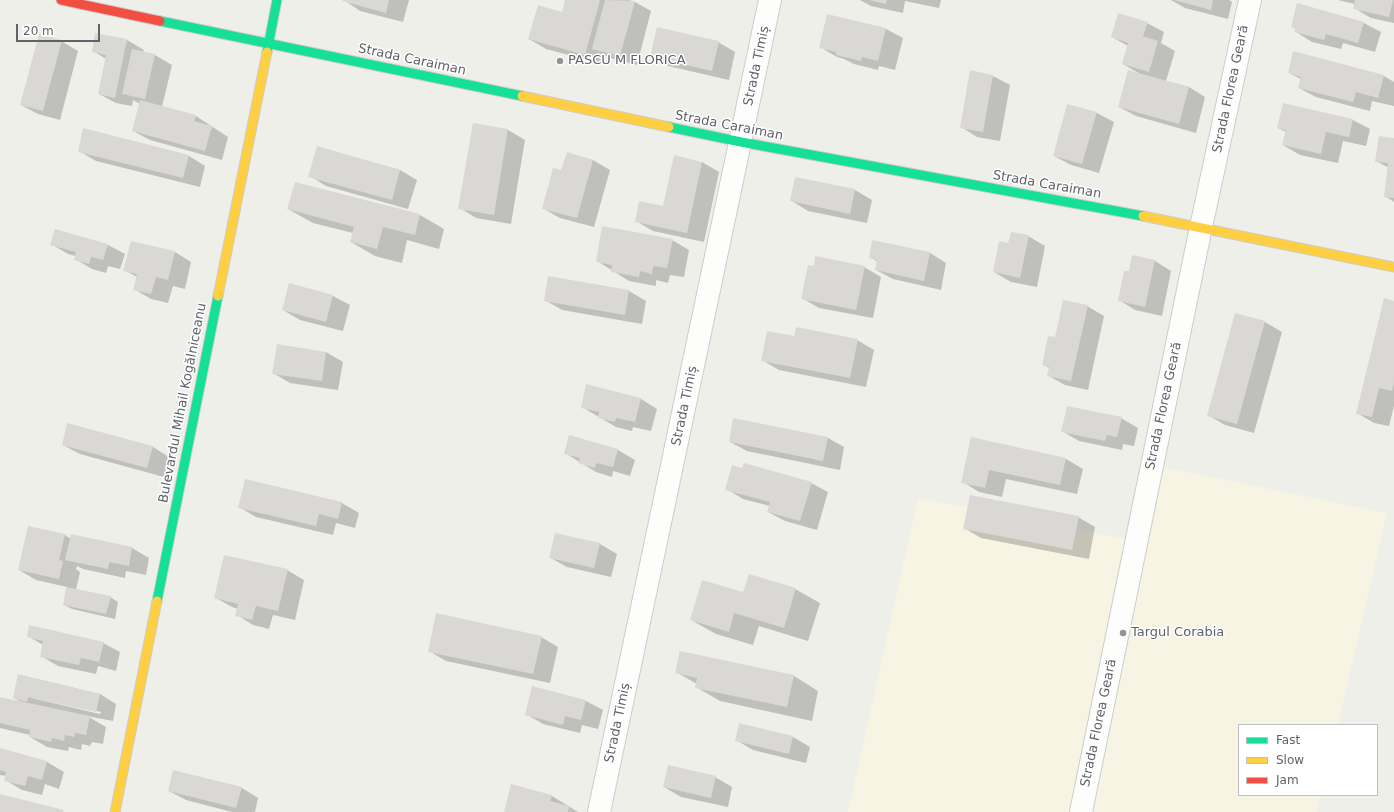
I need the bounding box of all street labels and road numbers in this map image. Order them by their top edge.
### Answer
street label: Strada Florea Geară [1210,24,1252,154]
street label: Strada Timiș [741,25,773,107]
street label: Strada Caraiman [357,41,467,79]
street label: Strada Caraiman [674,108,784,144]
street label: Strada Caraiman [992,168,1102,202]
street label: Bulevardul Mihail Kogălniceanu [156,302,210,504]
street label: Strada Florea Geară [1143,341,1185,471]
street label: Strada Timiș [669,365,701,447]
street label: Strada Florea Geară [1078,658,1120,788]
street label: Strada Timiș [602,682,634,764]

